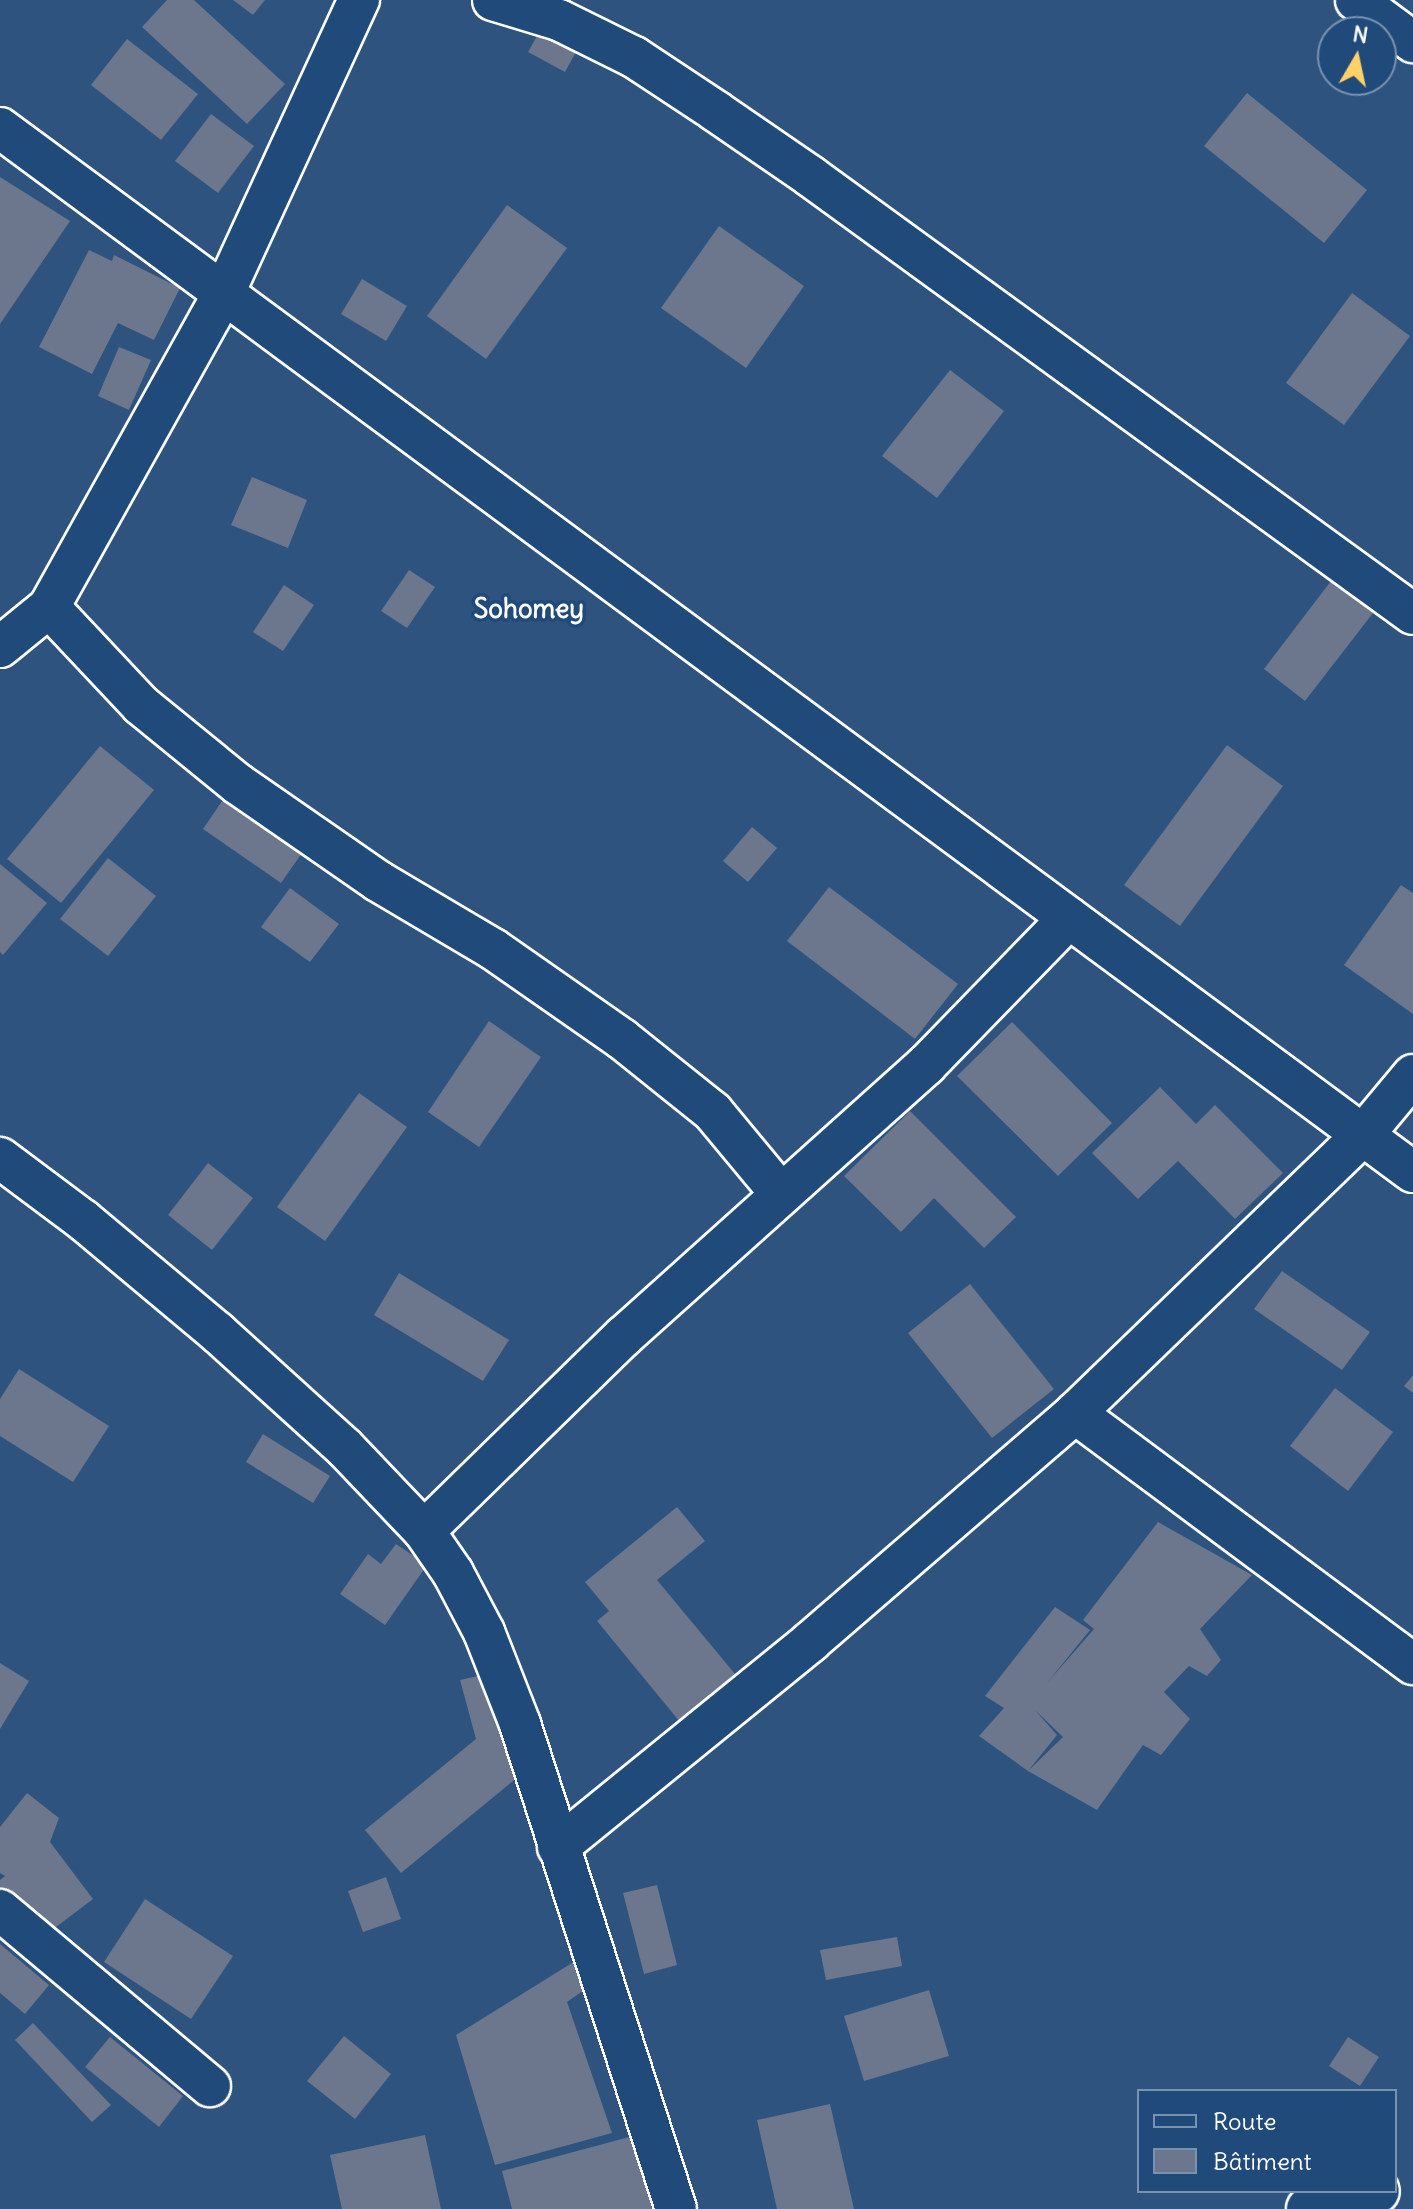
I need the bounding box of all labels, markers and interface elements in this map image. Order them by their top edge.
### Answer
north arrow [1317,16,1397,96]
text: N [1351,19,1370,49]
district label: Sohomey [474,593,584,625]
legend [1137,2089,1397,2193]
text: Route [1213,2106,1276,2136]
text: Bâtiment [1213,2146,1312,2176]

